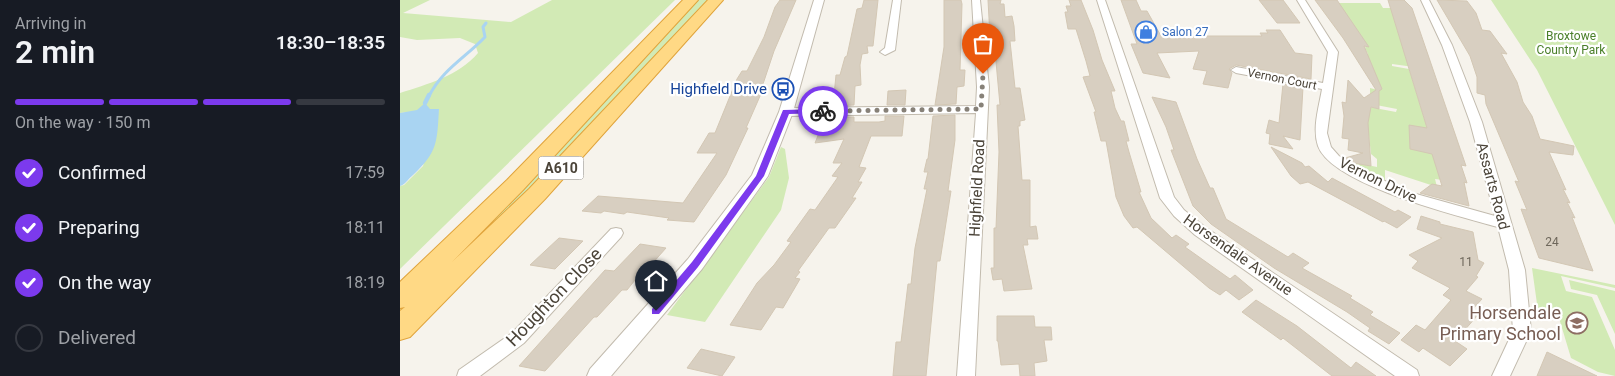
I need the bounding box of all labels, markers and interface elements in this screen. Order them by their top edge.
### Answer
text: Arriving in [15,14,86,33]
shop icon: Salon 27 [1134,20,1158,44]
pin [962,23,1004,74]
place label: Salon 27 [1162,25,1209,39]
park label: Broxtowe Country Park [1537,29,1606,57]
icon: bag [969,30,997,58]
text: 18:30–18:35 [276,31,385,54]
text: 2 min [15,33,95,71]
street label: Vernon Court [1246,65,1318,93]
bus stop icon: Highfield Drive [771,77,795,101]
place label: Highfield Drive [670,80,767,98]
courier [798,86,848,136]
icon: bike [809,97,837,125]
text: On the way · 150 m [15,113,151,132]
street label: Highfield Road [965,139,989,237]
street label: Assarts Road [1473,140,1513,232]
street label: Vernon Drive [1336,153,1420,207]
road number: A610 [538,156,584,180]
icon: check [15,159,43,187]
text: Confirmed [58,161,146,184]
text: 17:59 [345,163,385,182]
street label: Horsendale Avenue [1180,211,1296,299]
icon: check [15,214,43,242]
text: Preparing [58,216,140,239]
text: 18:11 [345,218,385,237]
house number: 24 [1545,235,1559,249]
street label: Houghton Close [501,243,606,350]
house number: 11 [1459,255,1473,269]
pin [635,260,677,311]
icon: home [642,267,670,295]
icon: check [15,269,43,297]
text: On the way [58,271,151,294]
text: 18:19 [345,273,385,292]
place label: Horsendale Primary School [1439,302,1561,344]
school or university icon: Horsendale Primary School [1565,311,1589,335]
text: Delivered [58,326,136,349]

